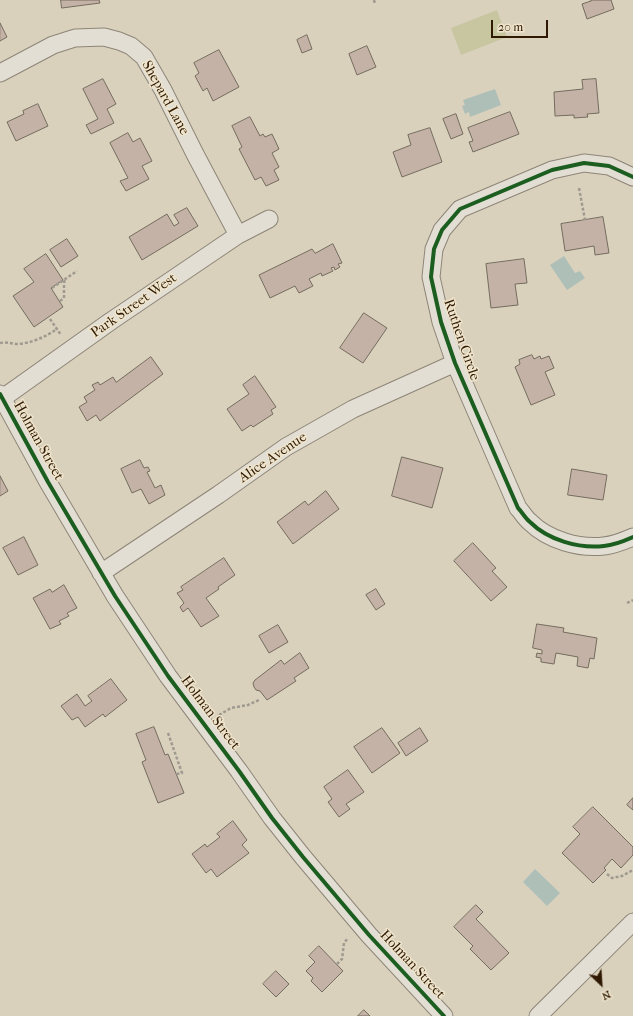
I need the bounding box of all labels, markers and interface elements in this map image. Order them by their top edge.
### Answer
scale bar [493,12,550,38]
text: 20 m [498,20,523,34]
street label: Shepard Lane [138,58,192,138]
street label: Park Street West [88,270,180,342]
street label: Ruthen Circle [439,297,483,383]
street label: Holman Street [9,398,67,484]
street label: Alice Avenue [236,429,310,487]
street label: Holman Street [177,673,243,753]
street label: Holman Street [376,927,448,1003]
north arrow [581,964,621,1004]
text: N [600,988,613,1003]

